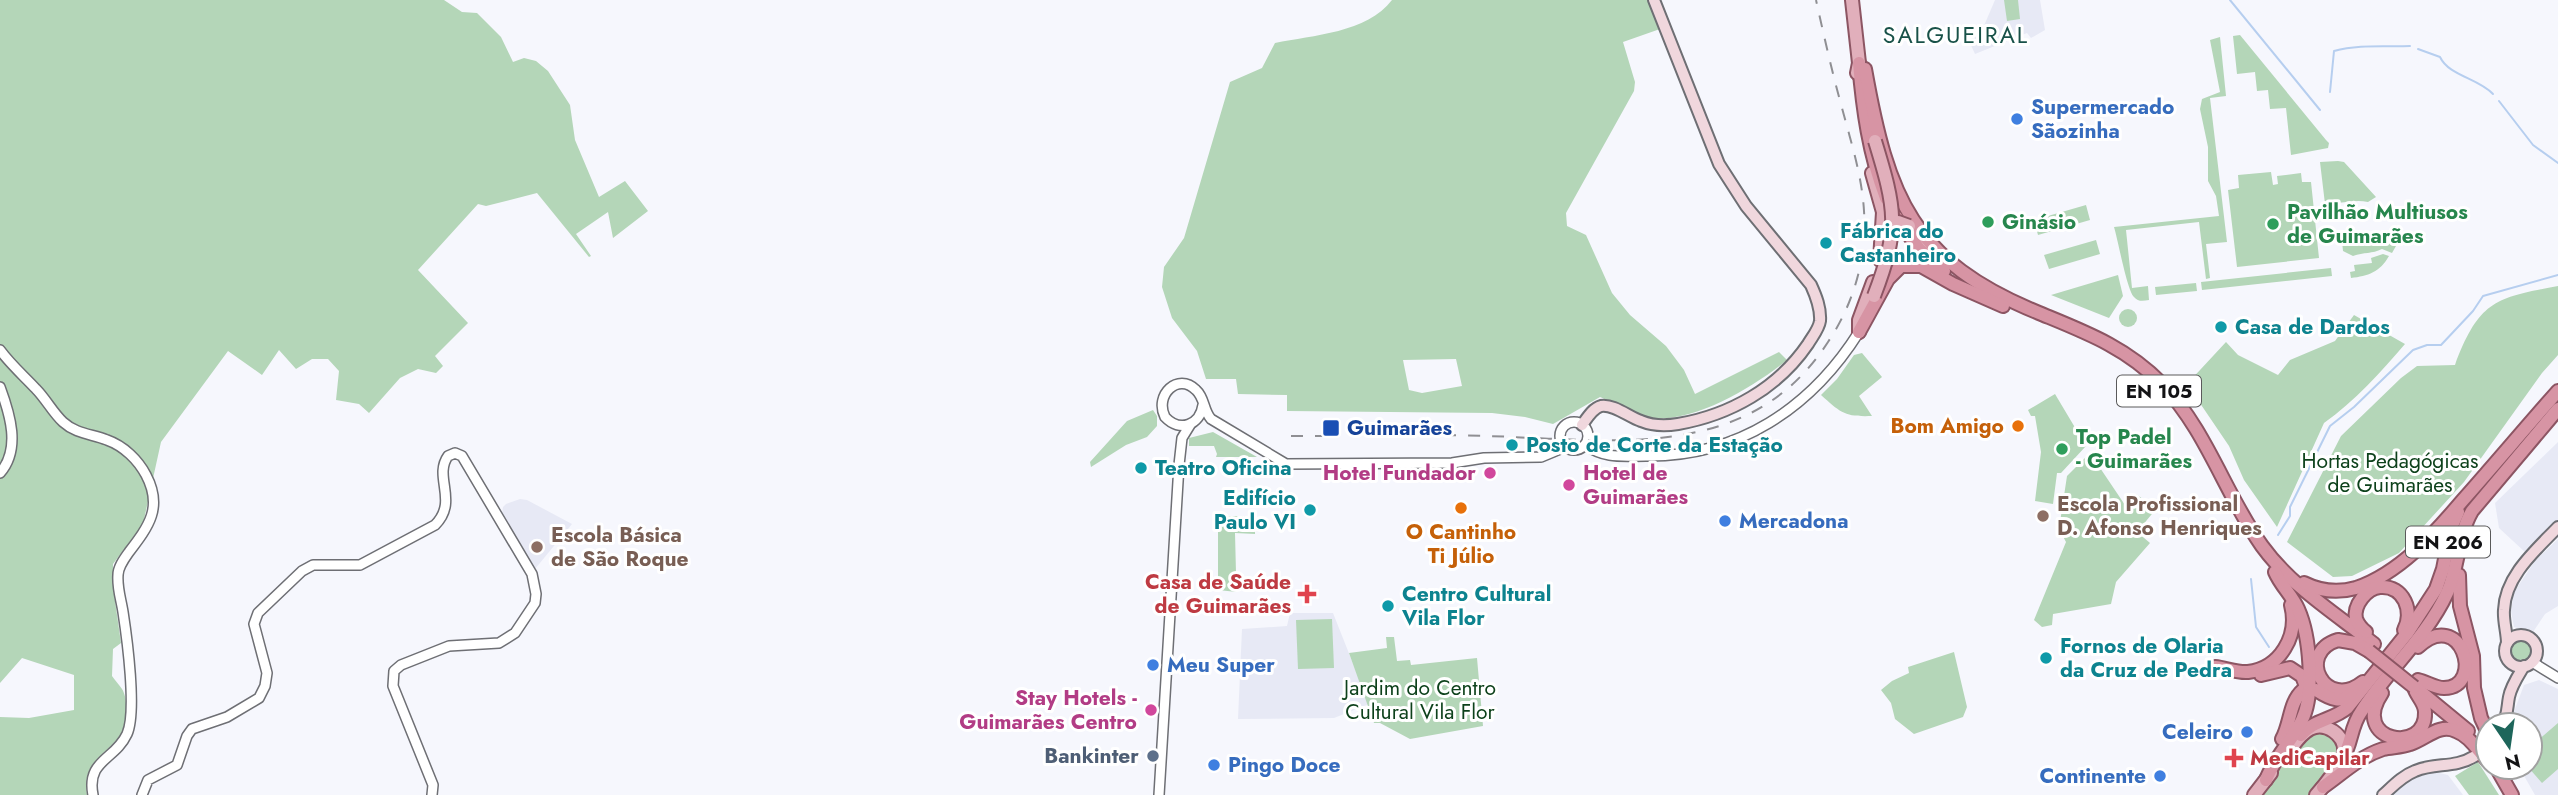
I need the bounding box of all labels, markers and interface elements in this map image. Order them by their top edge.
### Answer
district label: SALGUEIRAL [1883,18,2029,52]
place label: Supermercado Sãozinha [2031,92,2174,146]
marker: Supermercado Sãozinha [2009,111,2025,127]
place label: Pavilhão Multiusos de Guimarães [2287,197,2468,251]
place label: Ginásio [2002,207,2076,237]
marker: Ginásio [1980,214,1996,230]
place label: Fábrica do Castanheiro [1840,216,1956,270]
marker: Pavilhão Multiusos de Guimarães [2265,216,2281,232]
marker: Fábrica do Castanheiro [1818,235,1834,251]
place label: Casa de Dardos [2235,312,2390,342]
marker: Casa de Dardos [2213,319,2229,335]
road number: EN 105 [2117,376,2201,406]
place label: Bom Amigo [1890,411,2004,441]
place label: Guimarães [1347,413,1453,443]
marker: Guimarães [1321,418,1341,438]
marker: Bom Amigo [2010,418,2026,434]
place label: Top Padel - Guimarães [2076,422,2193,476]
place label: Posto de Corte da Estação [1526,430,1783,460]
marker: Posto de Corte da Estação [1504,437,1520,453]
marker: Top Padel - Guimarães [2054,441,2070,457]
park label: Hortas Pedagógicas de Guimarães [2302,446,2478,500]
place label: Teatro Oficina [1155,453,1292,483]
place label: Hotel Fundador [1323,458,1476,488]
place label: Hotel de Guimarães [1583,458,1689,512]
marker: Teatro Oficina [1133,460,1149,476]
marker: Hotel Fundador [1482,465,1498,481]
marker: Hotel de Guimarães [1561,477,1577,493]
place label: Edifício Paulo VI [1214,483,1296,537]
place label: Escola Profissional D. Afonso Henriques [2057,489,2262,543]
marker: O Cantinho Ti Júlio [1453,500,1469,516]
marker: Edifício Paulo VI [1302,502,1318,518]
place label: Mercadona [1739,506,1849,536]
marker: Escola Profissional D. Afonso Henriques [2035,508,2051,524]
marker: Mercadona [1717,513,1733,529]
place label: O Cantinho Ti Júlio [1406,517,1516,571]
place label: Escola Básica de São Roque [551,520,689,574]
road number: EN 206 [2406,526,2490,558]
marker: Escola Básica de São Roque [529,539,545,555]
place label: Casa de Saúde de Guimarães [1145,567,1291,621]
place label: Centro Cultural Vila Flor [1401,579,1551,633]
marker: Casa de Saúde de Guimarães [1297,584,1317,604]
marker: Centro Cultural Vila Flor [1380,598,1396,614]
place label: Fornos de Olaria da Cruz de Pedra [2060,631,2232,685]
place label: Meu Super [1167,650,1275,680]
marker: Fornos de Olaria da Cruz de Pedra [2038,650,2054,666]
marker: Meu Super [1145,657,1161,673]
park label: Jardim do Centro Cultural Vila Flor [1341,673,1496,727]
place label: Stay Hotels - Guimarães Centro [959,683,1137,737]
marker: Stay Hotels - Guimarães Centro [1143,702,1159,718]
north arrow [2474,711,2544,781]
place label: Celeiro [2162,717,2233,747]
marker: Celeiro [2239,724,2255,740]
place label: Bankinter [1044,741,1139,771]
place label: MediCapilar [2250,743,2370,773]
text: N [2502,747,2523,777]
marker: Bankinter [1145,748,1161,764]
marker: MediCapilar [2224,748,2244,768]
place label: Pingo Doce [1228,750,1341,780]
marker: Pingo Doce [1206,757,1222,773]
place label: Continente [2039,761,2146,791]
marker: Continente [2152,768,2168,784]

